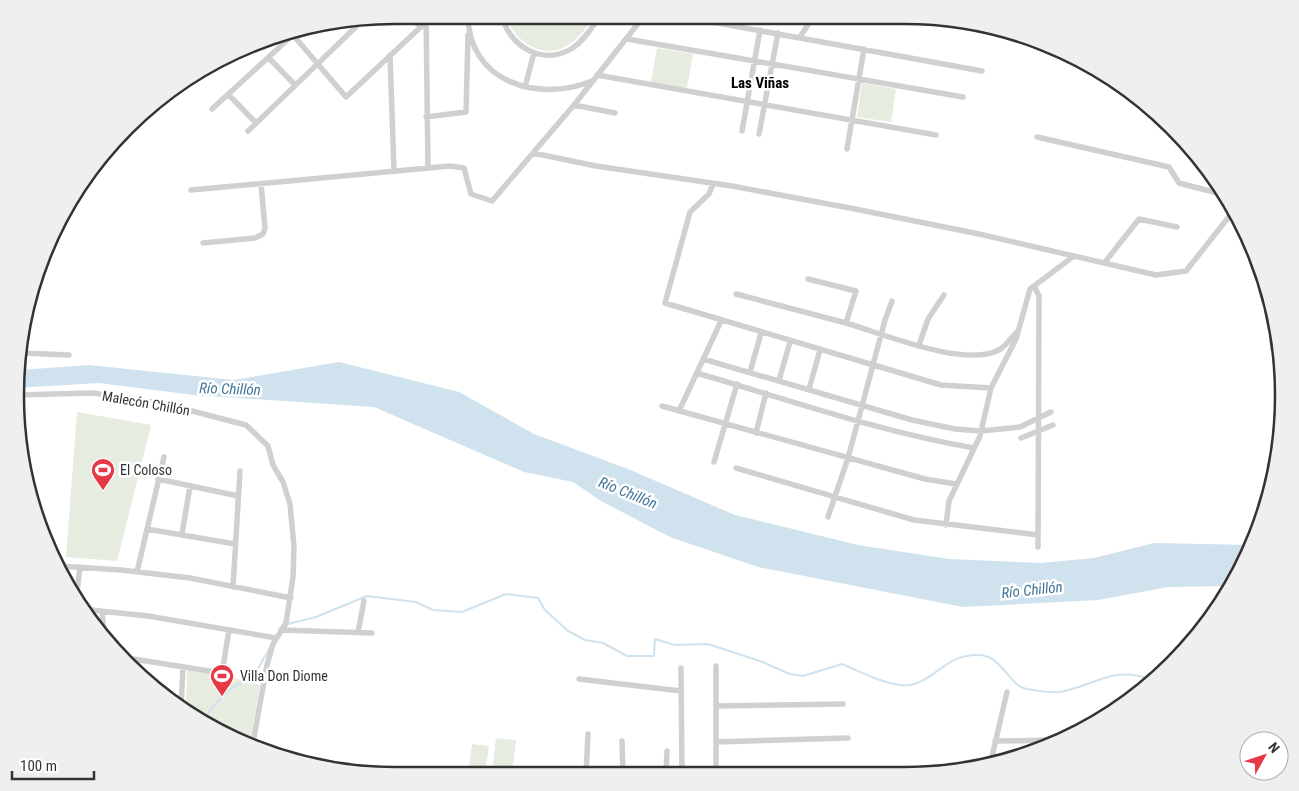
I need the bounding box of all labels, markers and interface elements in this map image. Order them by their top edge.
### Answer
district label: Las Viñas [731,74,789,92]
water label: Río Chillón [199,379,261,399]
street label: Malecón Chillón [101,387,191,419]
sports icon: El Coloso [90,457,116,491]
place label: El Coloso [120,462,172,478]
water label: Río Chillón [596,473,660,513]
water label: Río Chillón [1000,578,1064,602]
sports icon: Villa Don Diome [209,663,235,697]
place label: Villa Don Diome [240,668,328,684]
north arrow [1239,731,1289,781]
text: N [1265,739,1283,756]
scale bar [12,748,95,780]
text: 100 m [20,757,57,775]

